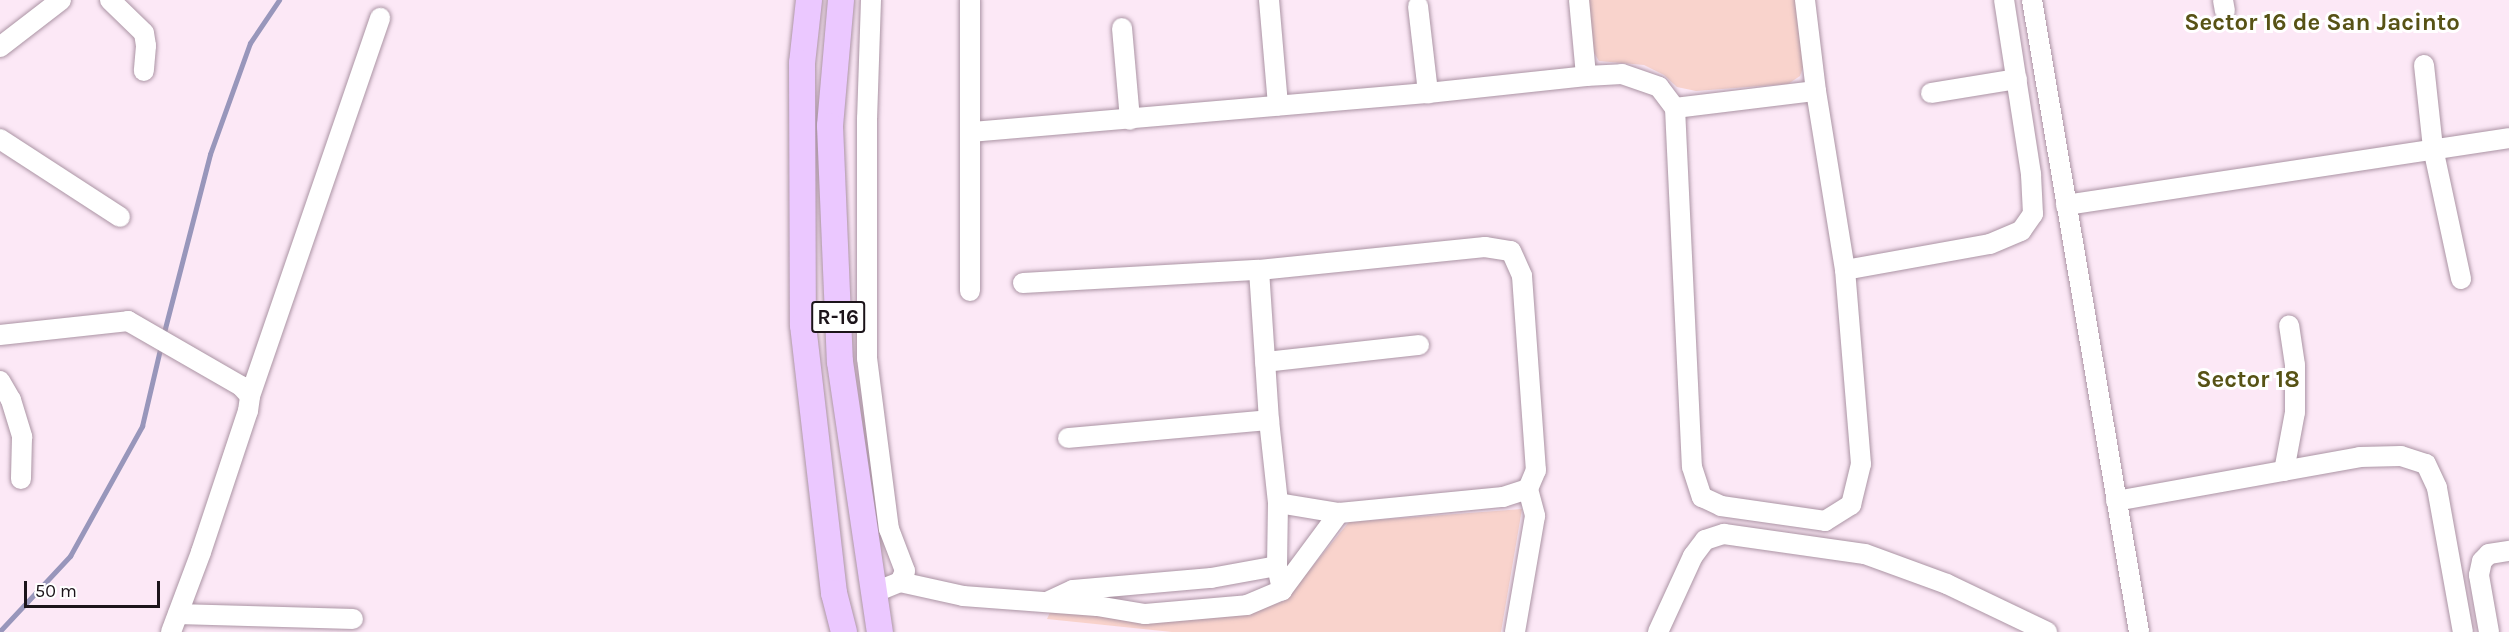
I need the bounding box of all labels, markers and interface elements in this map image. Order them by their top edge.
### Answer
district label: Sector 16 de San Jacinto [2184,9,2460,37]
road number: R-16 [811,299,865,335]
district label: Sector 18 [2196,366,2300,394]
scale bar [27,569,164,607]
text: 50 m [35,580,77,602]

